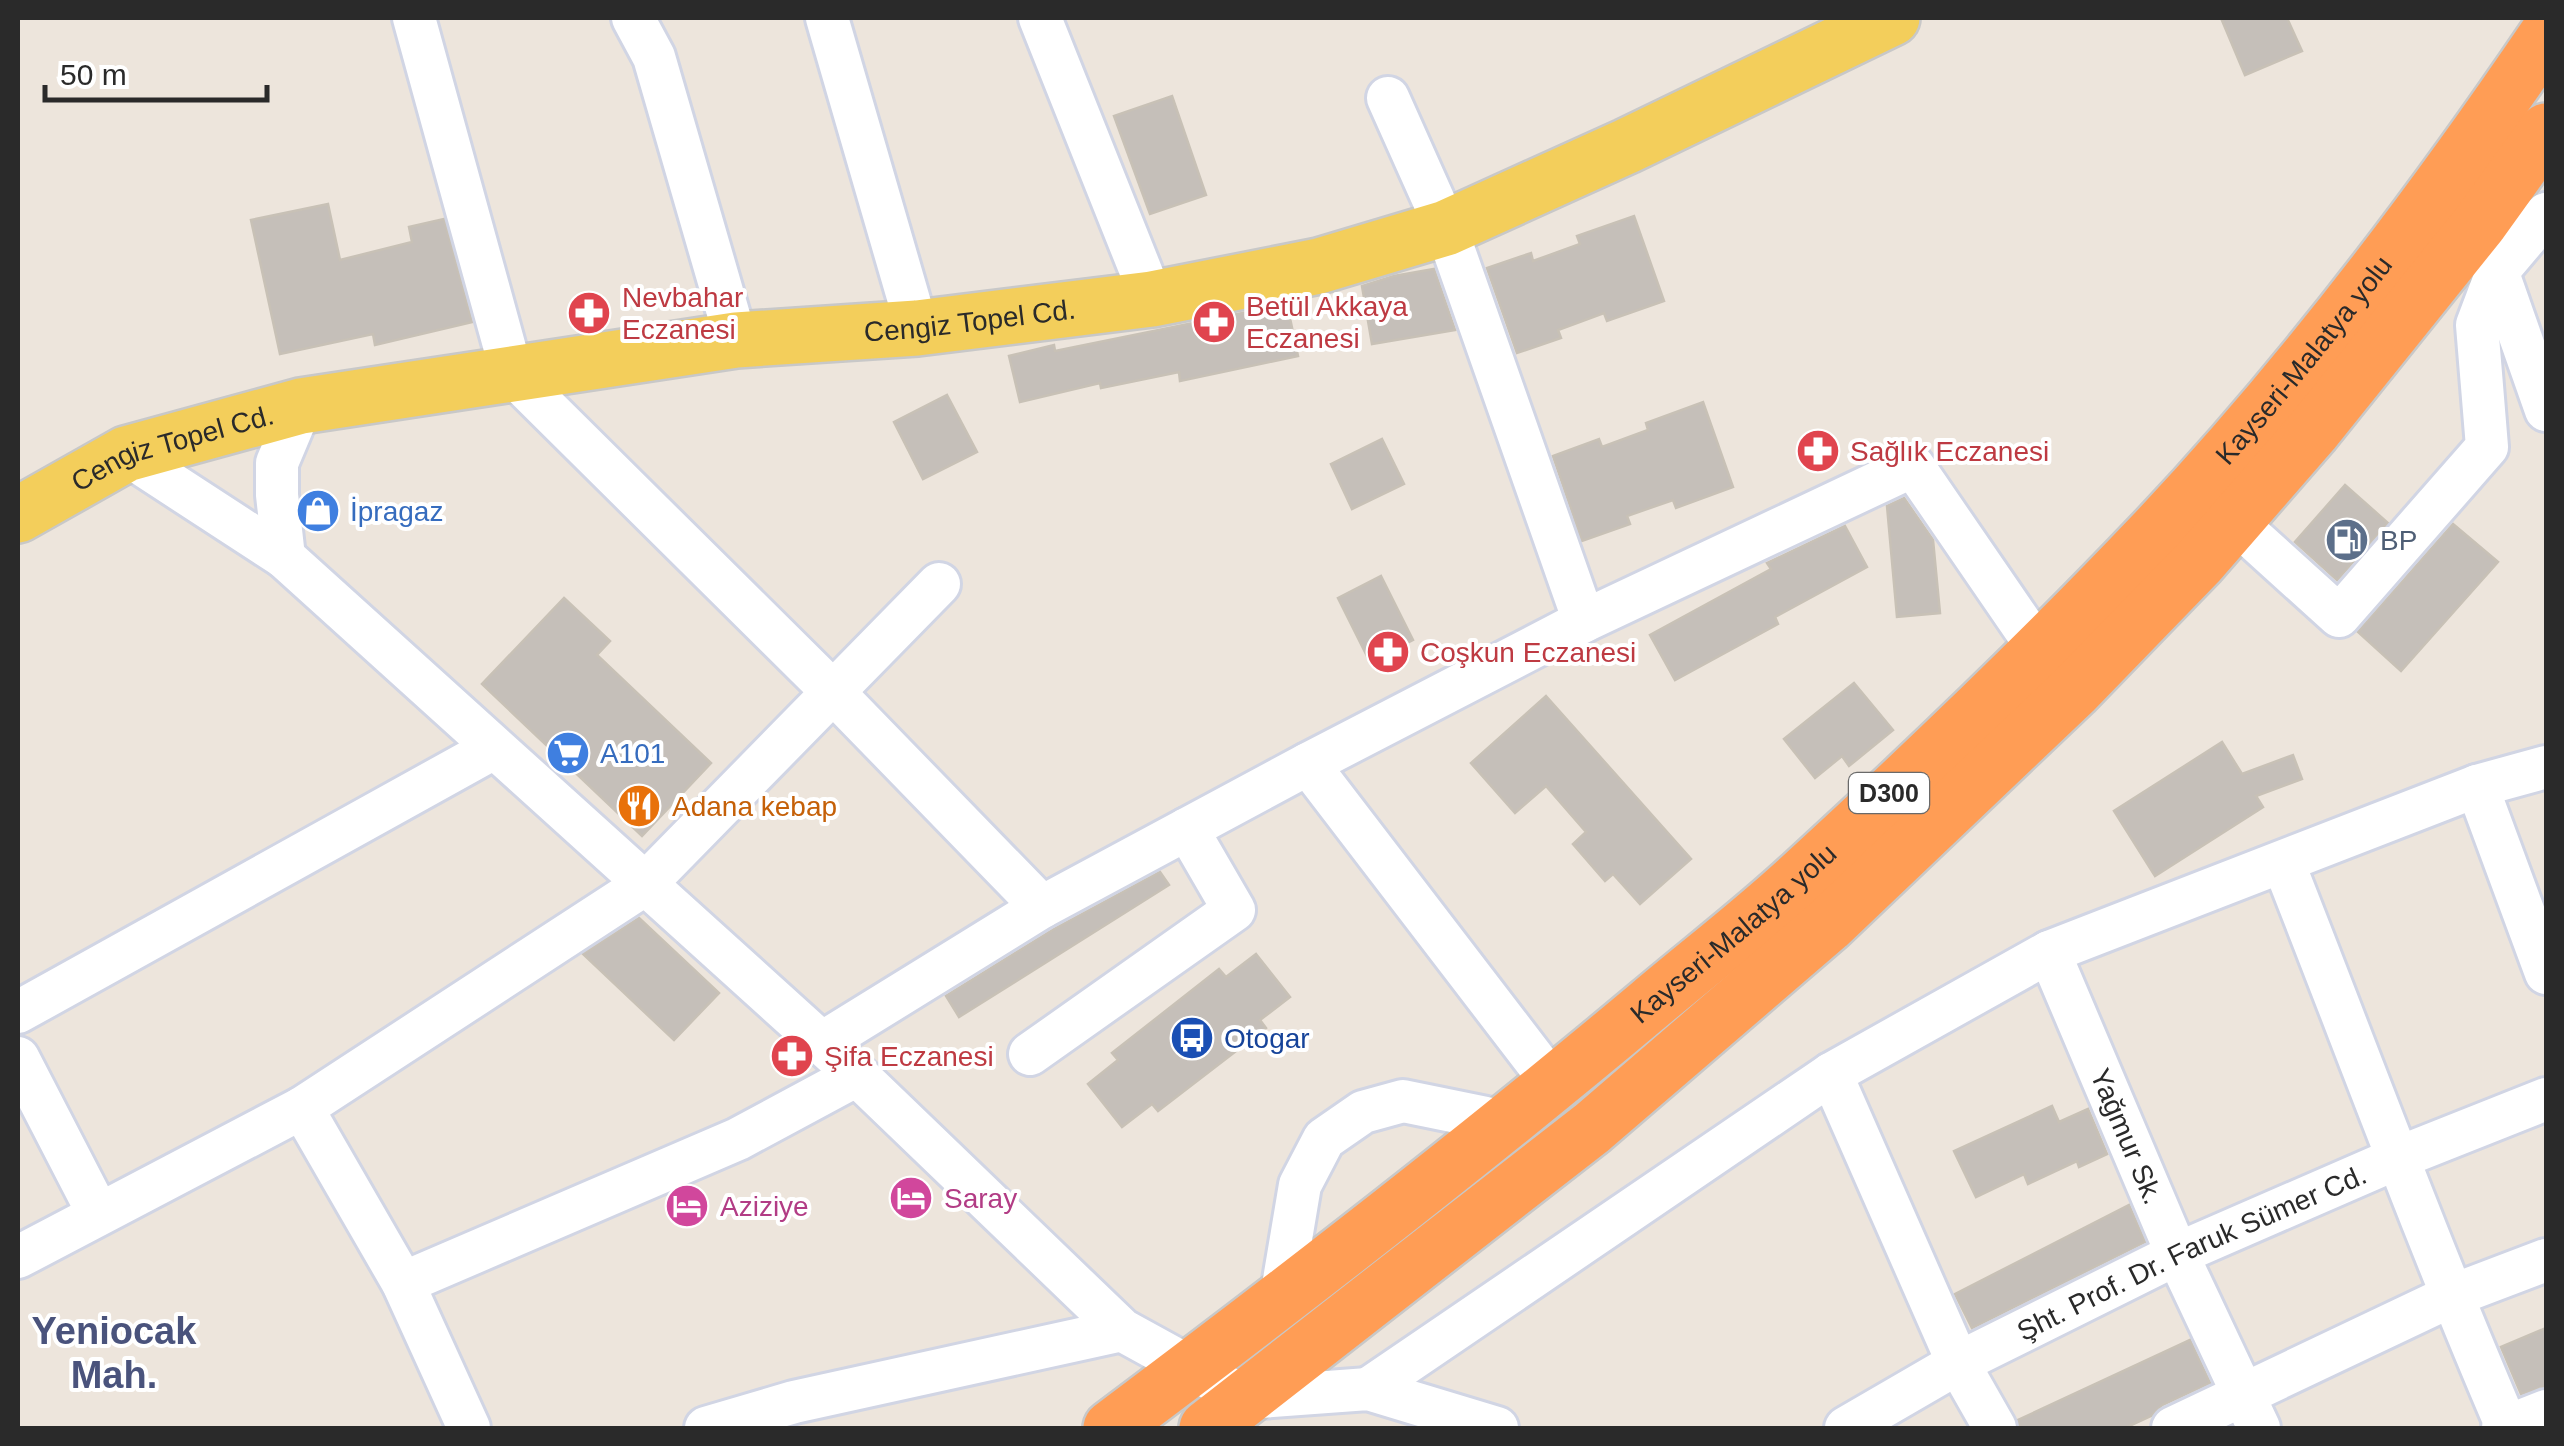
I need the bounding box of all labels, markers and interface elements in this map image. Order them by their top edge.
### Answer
scale bar [45,40,268,102]
text: 50 m [60,58,127,91]
street label: Kayseri-Malatya yolu [2209,250,2398,471]
place label: Nevbahar Eczanesi [622,282,743,345]
pharmacy icon: Nevbahar Eczanesi [566,290,612,336]
place label: Betül Akkaya Eczanesi [1246,291,1408,354]
street label: Cengiz Topel Cd. [863,294,1077,347]
pharmacy icon: Betül Akkaya Eczanesi [1191,299,1237,345]
street label: Cengiz Topel Cd. [66,399,277,498]
pharmacy icon: Sağlık Eczanesi [1795,428,1841,474]
place label: Sağlık Eczanesi [1850,436,2049,467]
shop icon: İpragaz [295,488,341,534]
place label: İpragaz [350,496,443,527]
fuel station icon: BP [2324,517,2370,563]
place label: BP [2380,525,2417,556]
pharmacy icon: Coşkun Eczanesi [1365,629,1411,675]
place label: Coşkun Eczanesi [1420,637,1636,668]
supermarket icon: A101 [545,730,591,776]
place label: A101 [600,738,665,769]
road number: D300 [1849,773,1929,813]
restaurant icon: Adana kebap [616,783,662,829]
place label: Adana kebap [672,791,837,822]
street label: Kayseri-Malatya yolu [1624,838,1842,1030]
bus stop icon: Otogar [1169,1015,1215,1061]
place label: Otogar [1224,1023,1310,1054]
pharmacy icon: Şifa Eczanesi [769,1033,815,1079]
place label: Şifa Eczanesi [824,1041,994,1072]
street label: Yağmur Sk. [2084,1064,2169,1209]
street label: Şht. Prof. Dr. Faruk Sümer Cd. [2012,1159,2371,1347]
hotel icon: Saray [888,1175,934,1221]
hotel icon: Aziziye [664,1183,710,1229]
place label: Saray [944,1183,1017,1214]
place label: Aziziye [720,1191,809,1222]
district label: Yeniocak Mah. [32,1310,197,1396]

